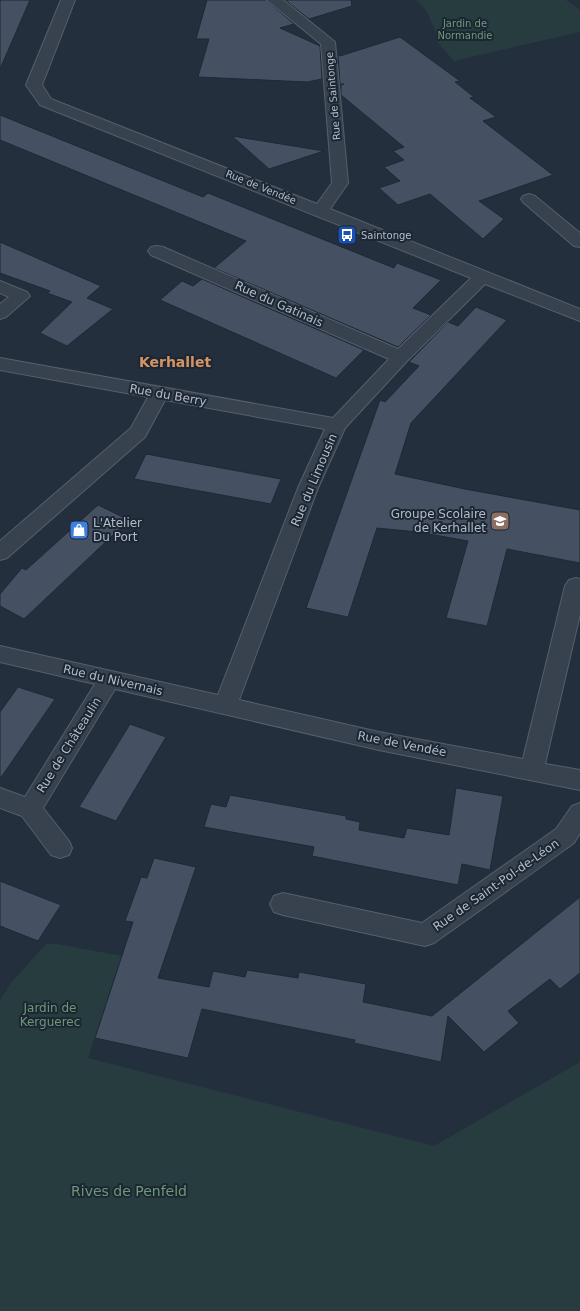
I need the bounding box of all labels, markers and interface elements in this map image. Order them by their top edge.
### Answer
park label: Jardin de Normandie [437,18,493,41]
street label: Rue de Saintonge [324,52,342,140]
street label: Rue de Vendée [224,168,298,206]
bus stop icon: Saintonge [336,224,358,246]
place label: Saintonge [361,230,411,241]
street label: Rue du Gatinais [233,278,325,330]
district label: Kerhallet [139,354,211,370]
street label: Rue du Berry [128,381,208,409]
street label: Rue du Limousin [288,431,340,529]
place label: Groupe Scolaire de Kerhallet [391,507,486,535]
school or university icon: Groupe Scolaire de Kerhallet [489,510,511,532]
place label: L'Atelier Du Port [93,516,142,544]
shop icon: L'Atelier Du Port [68,519,90,541]
street label: Rue du Nivernais [62,662,164,698]
street label: Rue de Châteaulin [34,695,104,795]
street label: Rue de Vendée [356,729,448,759]
street label: Rue de Saint-Pol-de-Léon [430,836,562,934]
park label: Jardin de Kerguerec [20,1001,80,1029]
park label: Rives de Penfeld [71,1183,187,1199]

